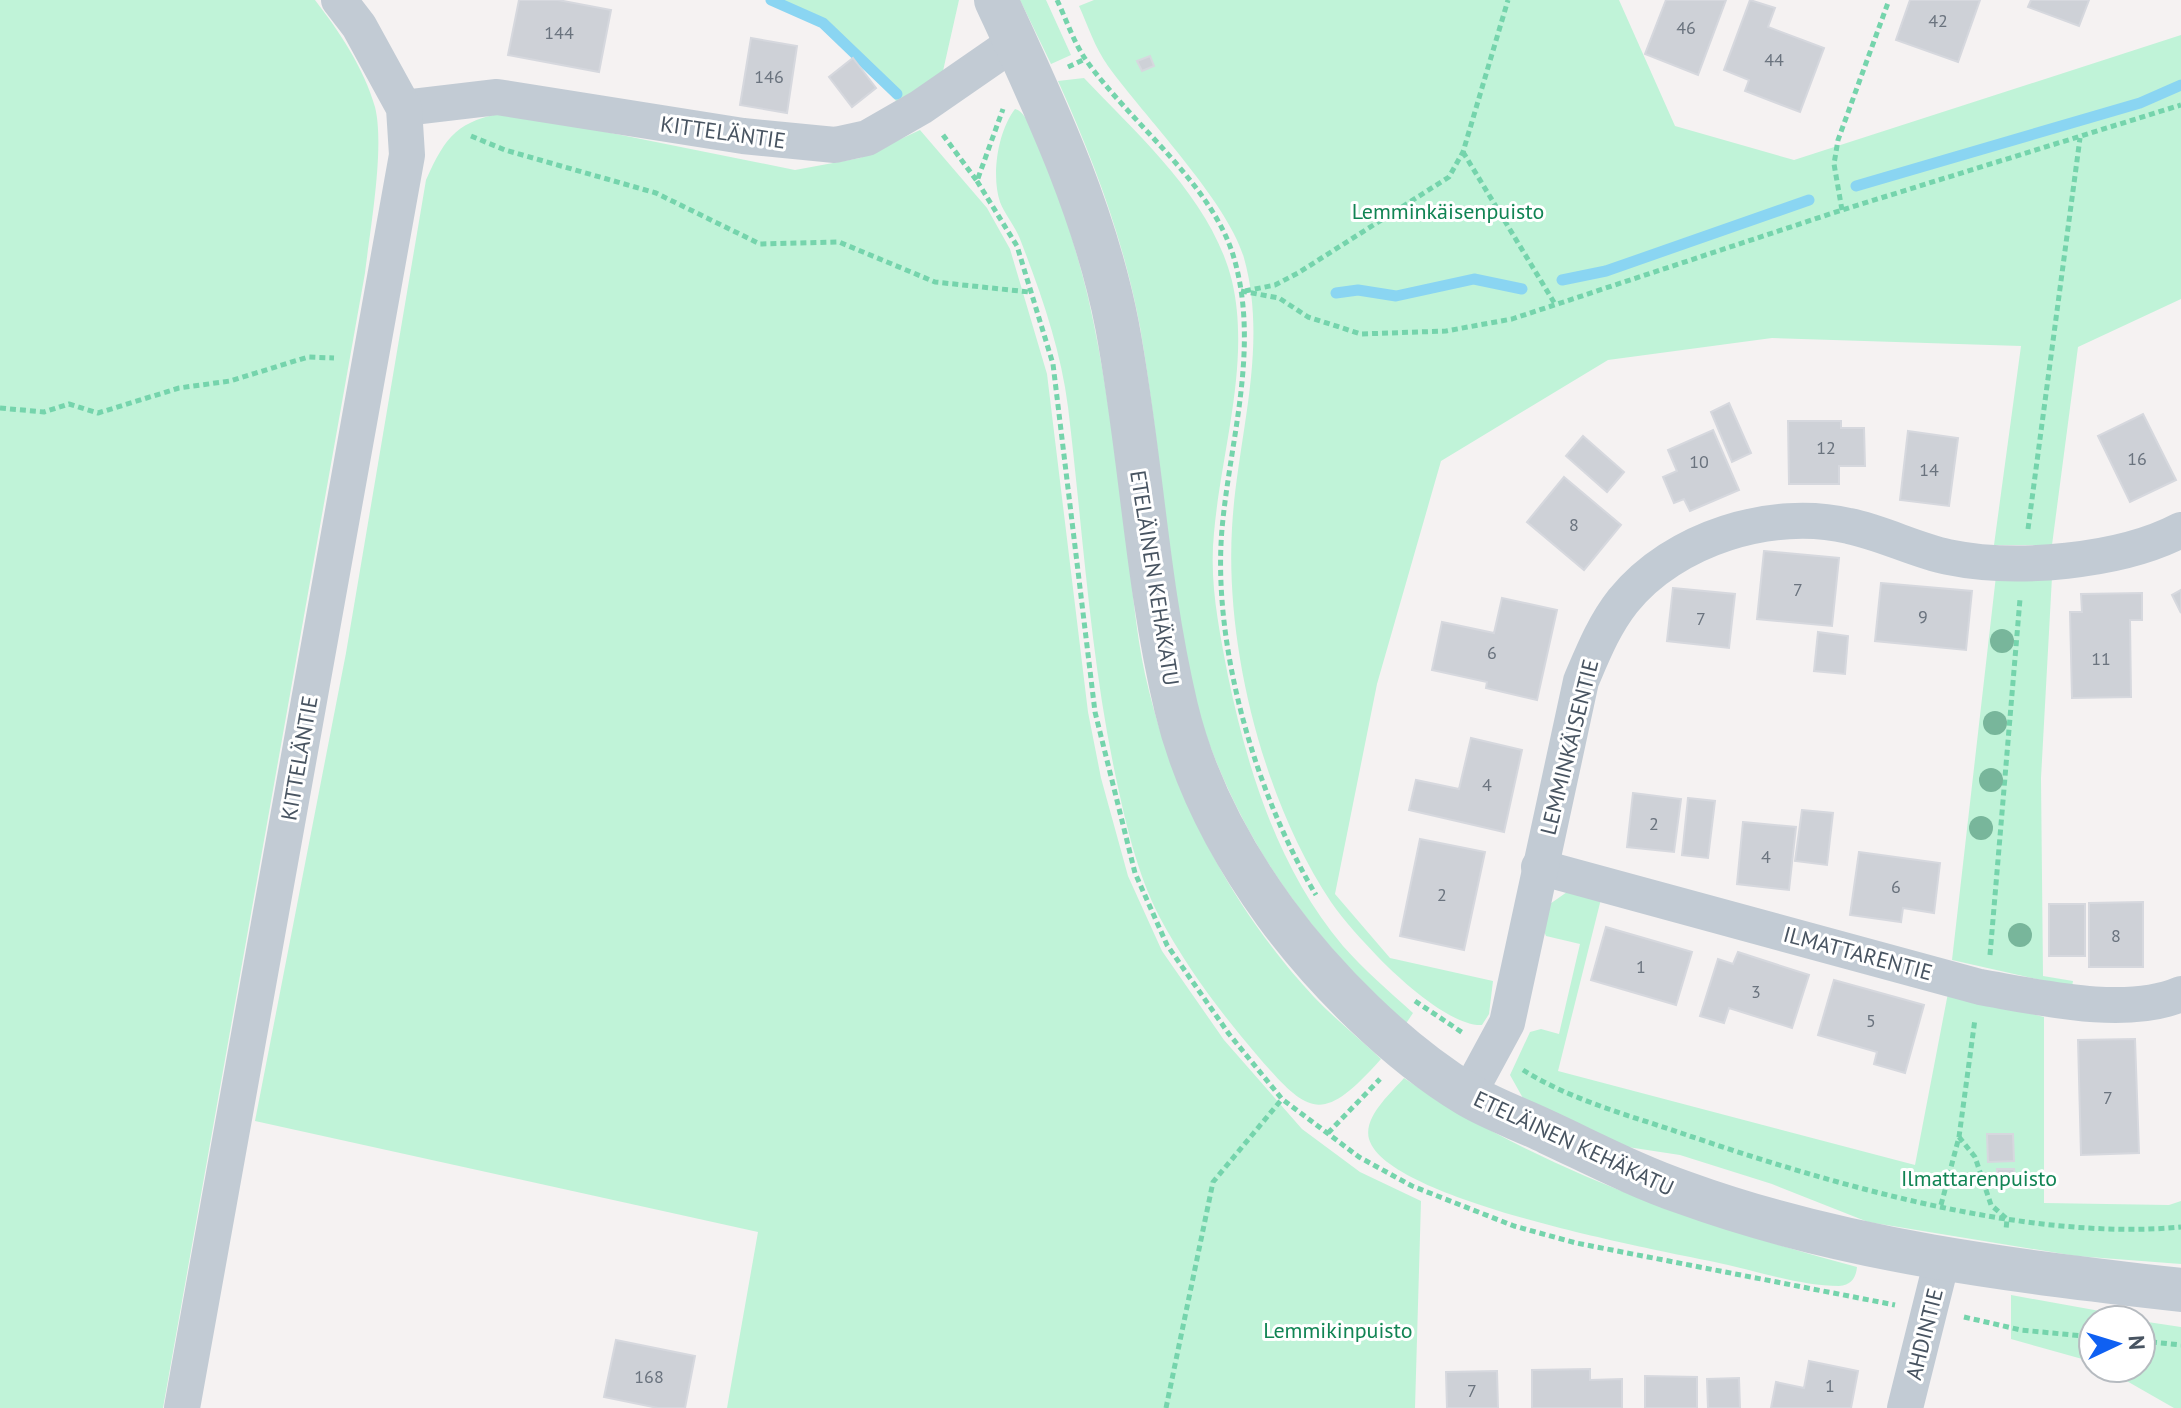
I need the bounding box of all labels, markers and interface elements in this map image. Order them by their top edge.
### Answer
house number: 42 [1928,9,1948,32]
house number: 46 [1676,16,1696,39]
house number: 144 [544,21,574,44]
house number: 44 [1764,48,1784,71]
house number: 146 [754,65,784,88]
street label: KITTELÄNTIE [659,109,787,155]
park label: Lemminkäisenpuisto [1352,197,1544,225]
house number: 12 [1816,436,1836,459]
house number: 16 [2127,447,2147,470]
house number: 10 [1689,450,1709,473]
house number: 14 [1919,458,1939,481]
street label: ETELÄINEN KEHÄKATU [1124,468,1186,688]
house number: 8 [1569,513,1579,536]
house number: 7 [1793,578,1803,601]
house number: 9 [1918,605,1928,628]
house number: 7 [1696,607,1706,630]
house number: 6 [1487,641,1497,664]
house number: 11 [2091,647,2111,670]
street label: LEMMINKÄISENTIE [1534,656,1604,838]
street label: KITTELÄNTIE [274,693,324,823]
house number: 4 [1482,773,1492,796]
house number: 2 [1649,812,1659,835]
house number: 4 [1761,845,1771,868]
house number: 6 [1891,875,1901,898]
house number: 2 [1437,883,1447,906]
street label: ILMATTARENTIE [1781,920,1935,986]
house number: 8 [2111,924,2121,947]
house number: 1 [1636,955,1646,978]
house number: 3 [1751,980,1761,1003]
house number: 5 [1866,1009,1876,1032]
street label: ETELÄINEN KEHÄKATU [1470,1084,1678,1202]
house number: 7 [2103,1086,2113,1109]
park label: Ilmattarenpuisto [1901,1164,2057,1192]
street label: AHDINTIE [1899,1285,1949,1383]
north arrow [2077,1304,2157,1384]
park label: Lemmikinpuisto [1263,1316,1413,1344]
text: N [2122,1334,2151,1351]
house number: 168 [634,1365,664,1388]
house number: 1 [1825,1374,1835,1397]
house number: 7 [1467,1379,1477,1402]

